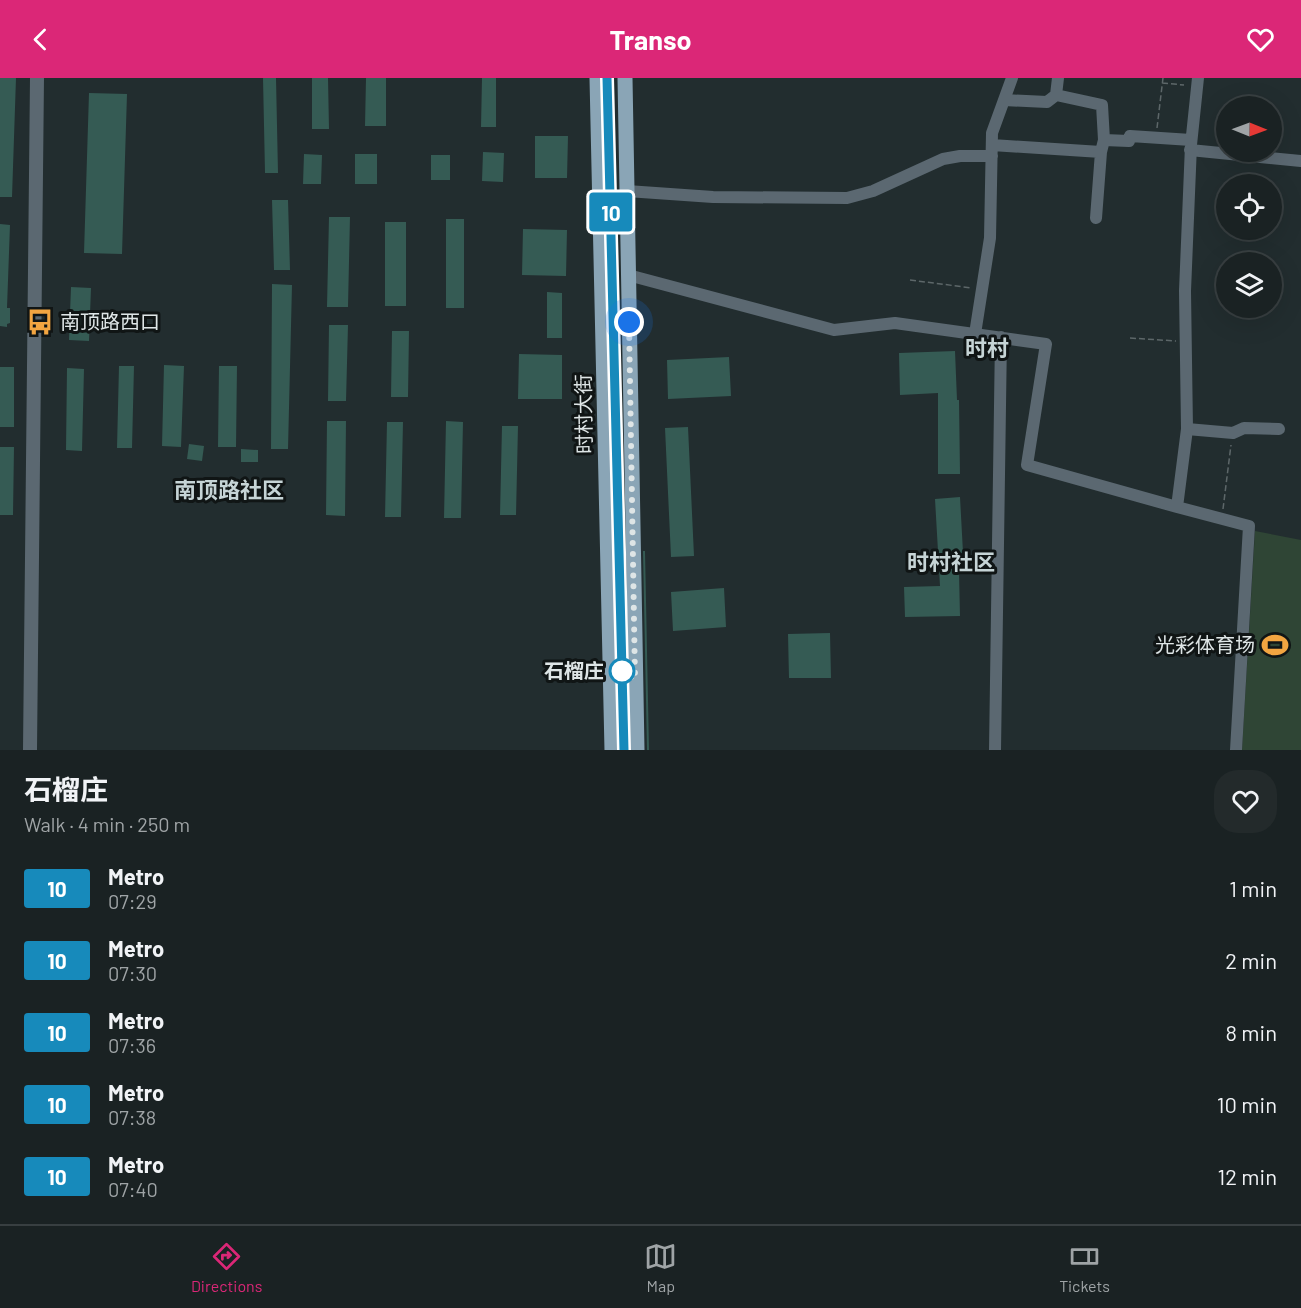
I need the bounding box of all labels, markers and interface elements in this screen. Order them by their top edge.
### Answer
icon: back [24,23,57,56]
text: Transo [609,23,692,55]
icon: heart [1244,23,1277,56]
north arrow [1216,96,1282,162]
map controls [1216,96,1282,318]
button: locate [1216,174,1282,240]
line badge: 10 [584,192,638,232]
text: 10 [601,200,621,225]
button: layers [1216,252,1282,318]
bus stop icon: 南顶路西口 [25,307,55,337]
your location [614,307,644,337]
place label: 南顶路西口 [60,309,160,333]
district label: 时村 [965,334,1009,360]
street label: 时村大街 [570,374,596,454]
district label: 南顶路社区 [174,476,284,502]
district label: 时村社区 [907,548,995,574]
sports icon: 光彩体育场 [1260,630,1290,660]
place label: 光彩体育场 [1155,632,1255,656]
place label: 石榴庄 [544,658,604,682]
marker: 石榴庄 [609,658,635,684]
button: heart [1214,770,1277,833]
text: 石榴庄 [24,772,108,806]
text: Walk · 4 min · 250 m [24,812,190,836]
text: Metro [108,863,164,889]
text: 1 min [1229,875,1277,901]
text: 10 [47,876,67,901]
text: 07:29 [108,889,157,913]
text: Metro [108,935,164,961]
text: 2 min [1225,947,1277,973]
text: 10 [47,948,67,973]
text: 07:30 [108,961,157,985]
text: Metro [108,1007,164,1033]
text: 8 min [1225,1019,1277,1045]
text: 10 [47,1020,67,1045]
text: 07:36 [108,1033,156,1057]
text: Metro [108,1079,164,1105]
text: 10 min [1217,1091,1277,1117]
text: 10 [47,1092,67,1117]
text: 07:38 [108,1105,156,1129]
text: Metro [108,1151,164,1177]
text: 12 min [1217,1163,1277,1189]
text: 10 [47,1164,67,1189]
text: 07:40 [108,1177,158,1201]
tab: Directions [191,1240,262,1295]
tab: Map [644,1240,677,1295]
tab: Tickets [1059,1240,1110,1295]

